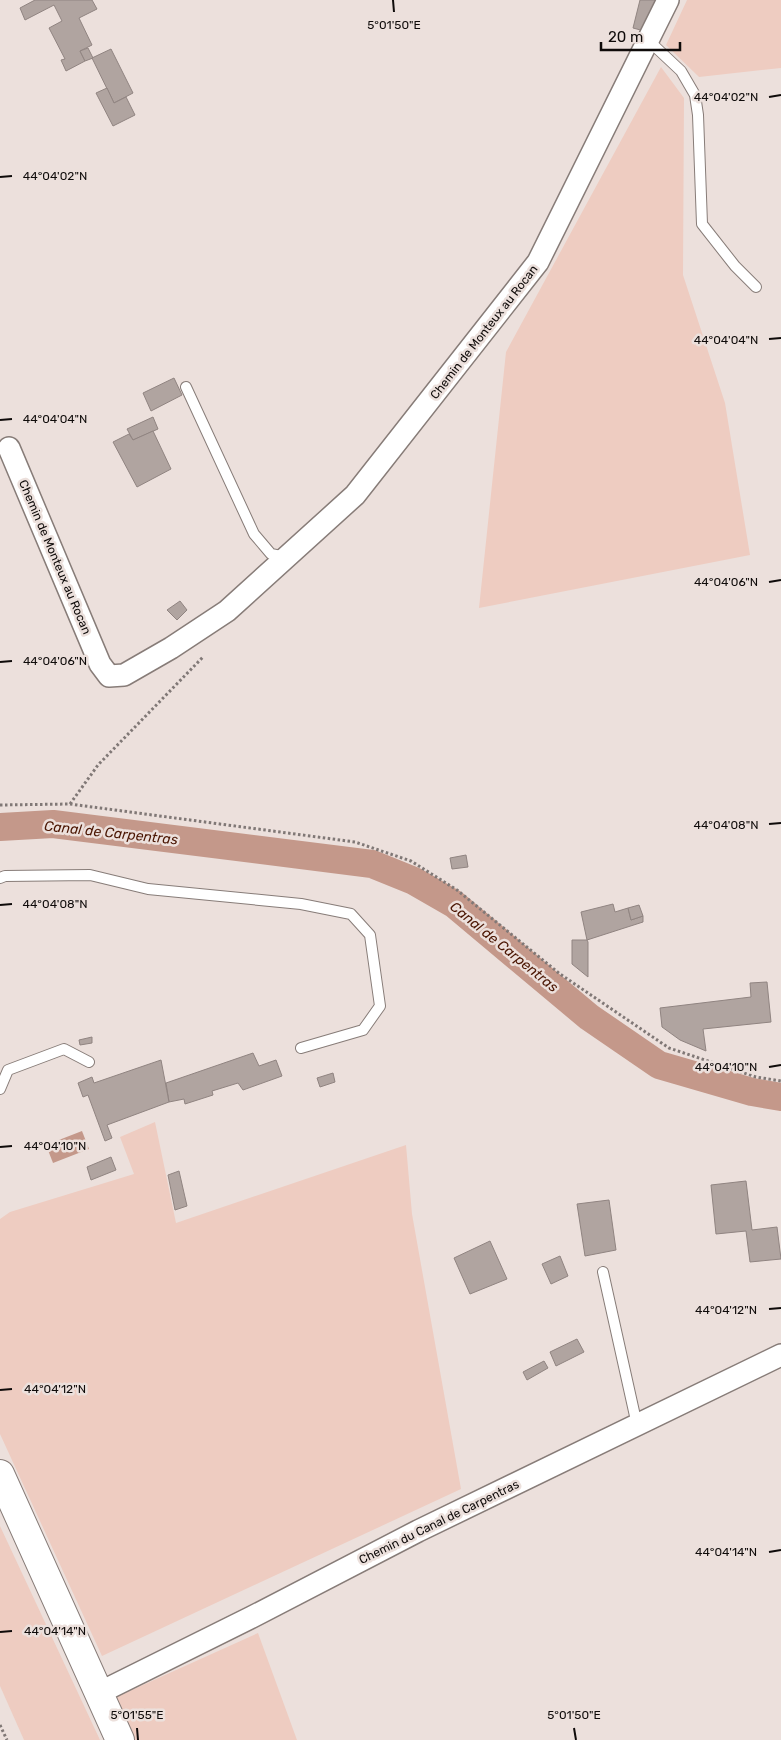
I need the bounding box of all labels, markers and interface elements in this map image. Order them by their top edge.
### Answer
text: 5°01'50"E [367,18,421,32]
scale bar [601,20,680,52]
text: 20 m [608,28,643,46]
text: 44°04'02"N [694,90,758,104]
text: 44°04'02"N [23,169,87,183]
street label: Chemin de Monteux au Rocan [427,262,541,402]
text: 44°04'04"N [694,333,758,347]
text: 44°04'04"N [23,412,87,426]
street label: Chemin de Monteux au Rocan [16,478,94,636]
text: 44°04'06"N [694,575,758,589]
text: 44°04'06"N [23,654,87,668]
water label: Canal de Carpentras [43,818,179,848]
text: 44°04'08"N [693,818,759,832]
text: 44°04'08"N [22,897,88,911]
water label: Canal de Carpentras [447,898,561,996]
text: 44°04'10"N [695,1060,757,1074]
text: 44°04'10"N [24,1139,86,1153]
text: 44°04'12"N [695,1303,757,1317]
text: 44°04'12"N [24,1382,86,1396]
street label: Chemin du Canal de Carpentras [357,1477,521,1567]
text: 44°04'14"N [695,1545,757,1559]
text: 44°04'14"N [24,1624,86,1638]
text: 5°01'55"E [110,1708,164,1722]
text: 5°01'50"E [547,1708,601,1722]

